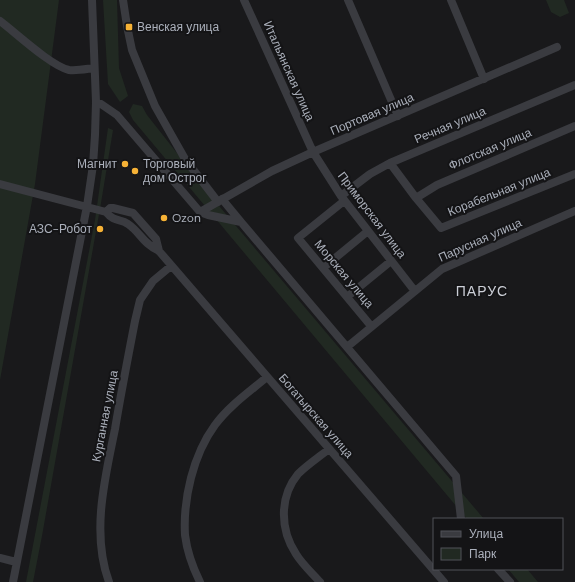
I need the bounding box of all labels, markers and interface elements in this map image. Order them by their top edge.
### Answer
street label: Итальянская улица [260,18,318,124]
place label: Венская улица [137,19,219,35]
marker: Венская улица [124,22,134,32]
street label: Портовая улица [328,89,417,139]
street label: Речная улица [412,103,488,147]
street label: Флотская улица [446,124,534,174]
place label: Магнит [77,156,117,172]
place label: Торговый дом Острог [143,156,207,186]
marker: Магнит [120,159,130,169]
street label: Корабельная улица [445,164,553,220]
marker: Торговый дом Острог [130,166,140,176]
street label: Приморская улица [334,168,410,262]
place label: Ozon [172,210,201,226]
marker: Ozon [159,213,169,223]
street label: Парусная улица [436,214,525,266]
place label: АЗС-Робот [29,221,92,237]
marker: АЗС-Робот [95,224,105,234]
street label: Морская улица [311,237,377,312]
district label: ПАРУС [456,282,508,300]
street label: Курганная улица [88,369,122,463]
street label: Богатырская улица [275,370,357,462]
legend [433,518,563,570]
text: Улица [469,526,503,542]
text: Парк [469,546,497,562]

